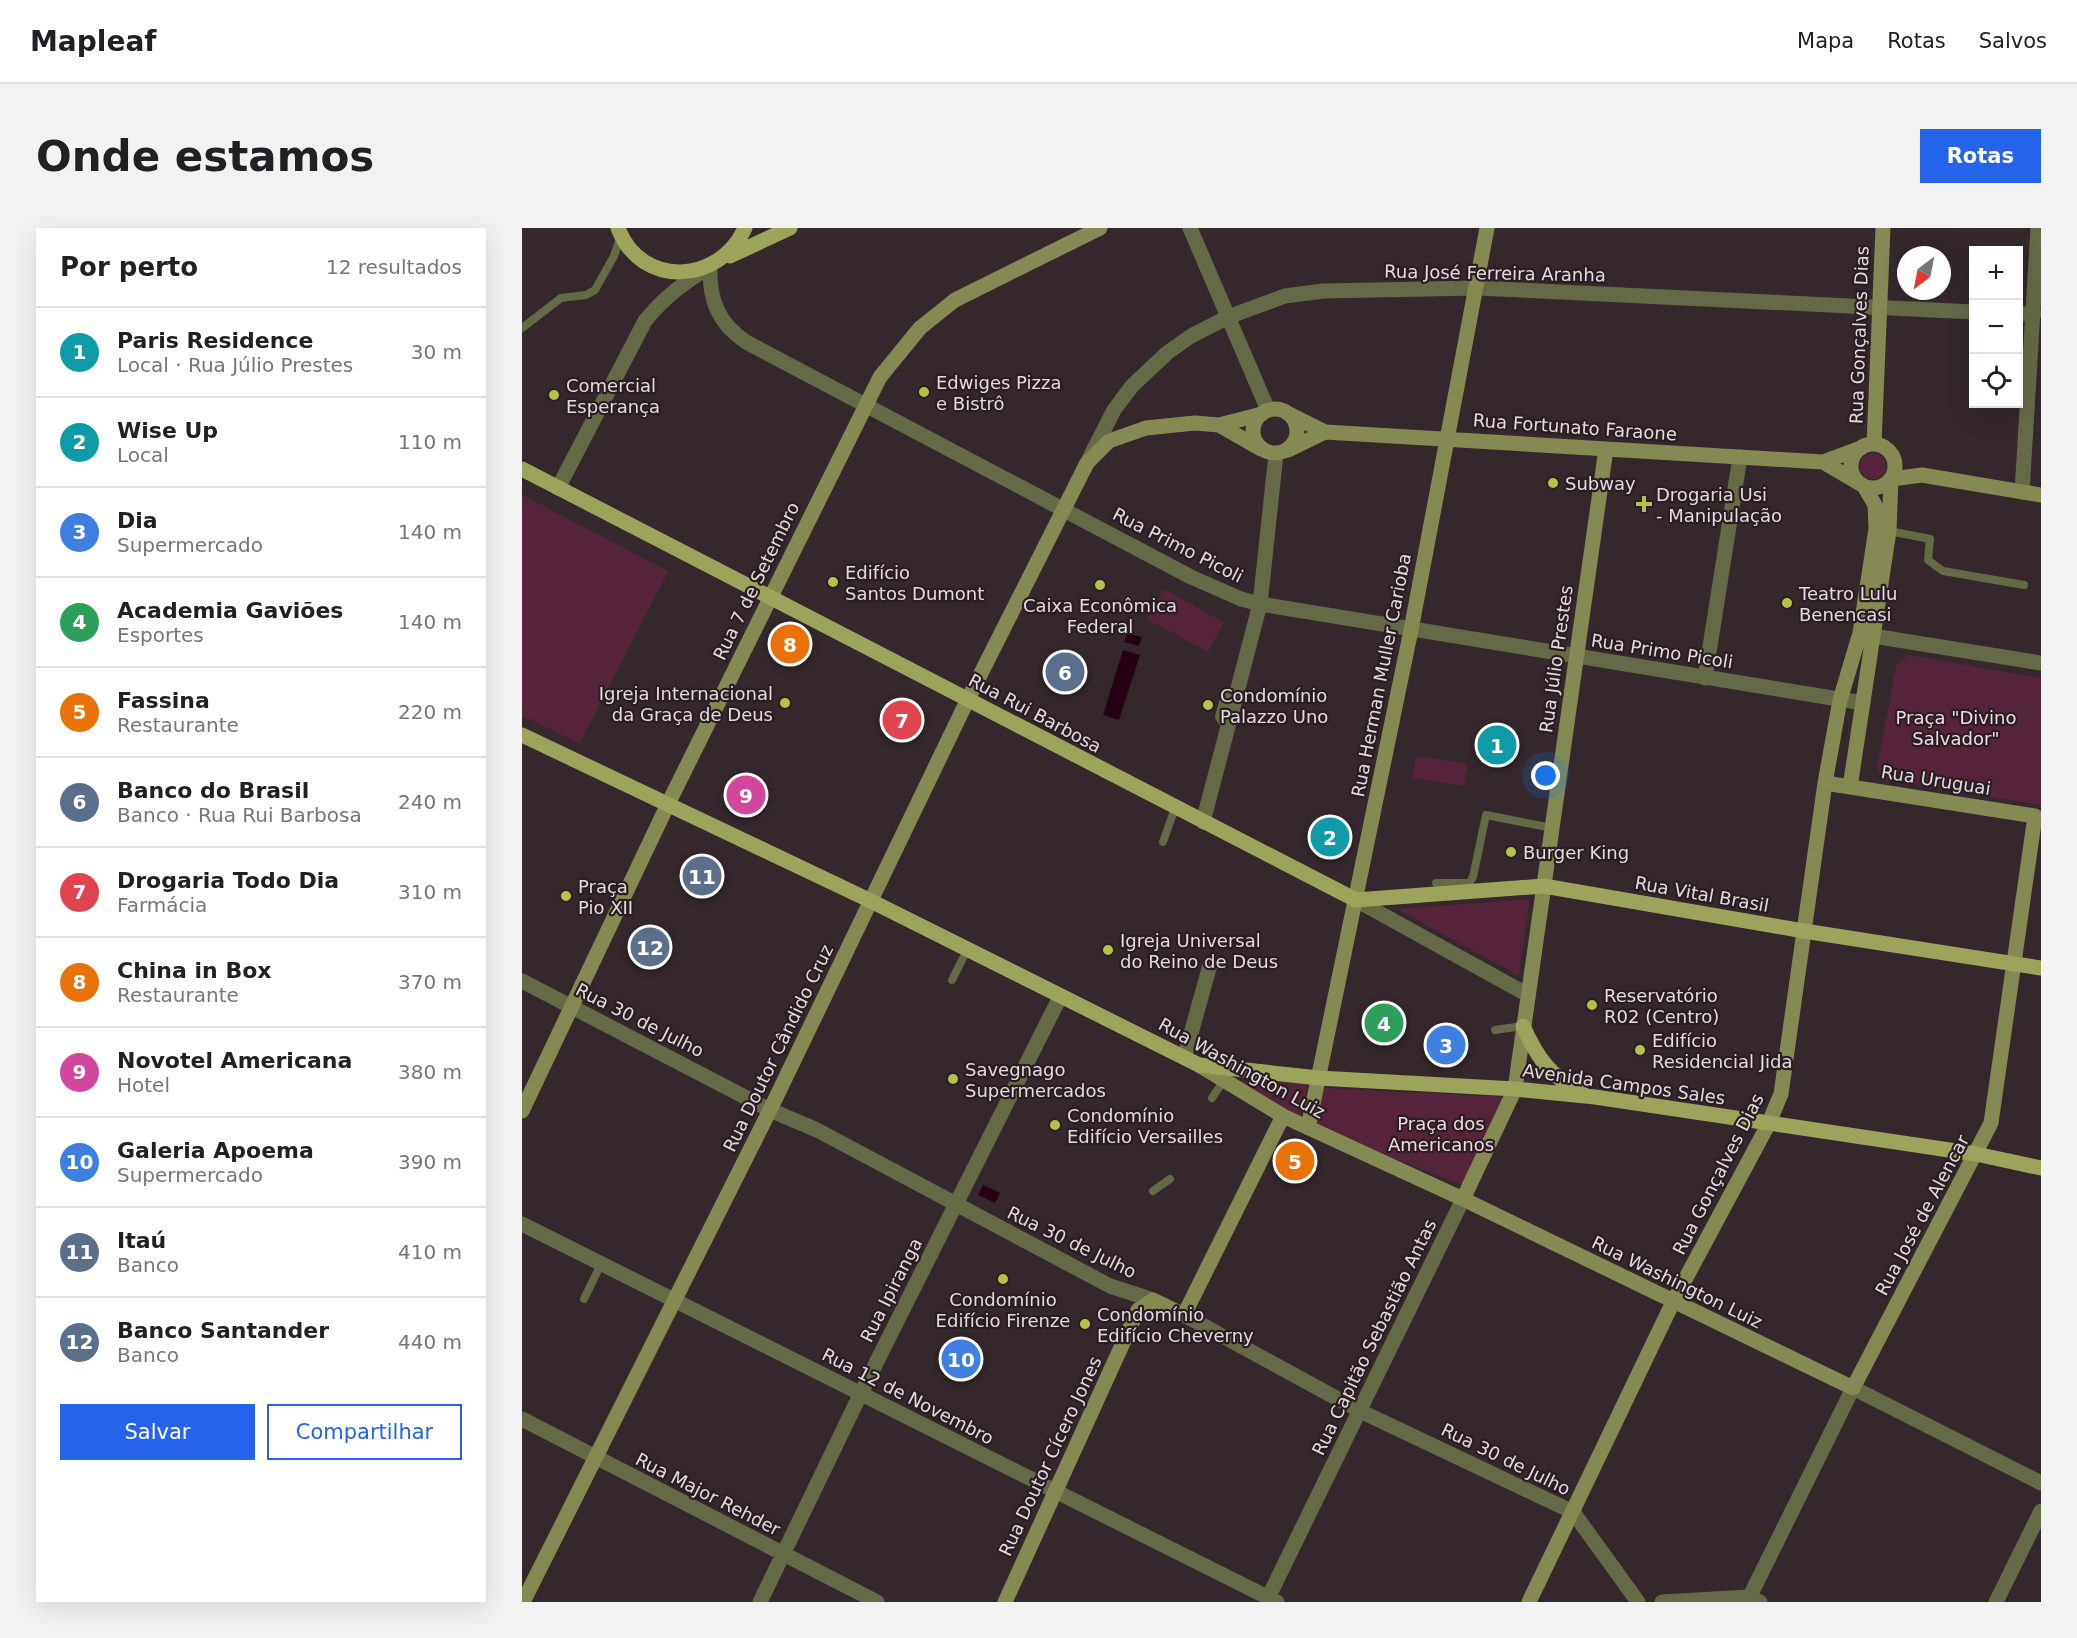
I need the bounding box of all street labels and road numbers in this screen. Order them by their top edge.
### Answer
street label: Rua Gonçalves Dias [1845,246,1873,424]
street label: Rua José Ferreira Aranha [1384,261,1606,285]
street label: Rua Fortunato Faraone [1472,409,1678,445]
street label: Rua 7 de Setembro [709,499,803,663]
street label: Rua Primo Picoli [1109,503,1247,587]
street label: Rua Herman Muller Carioba [1347,551,1415,799]
street label: Rua Júlio Prestes [1535,584,1577,734]
street label: Rua Primo Picoli [1590,629,1734,673]
street label: Rua Rui Barbosa [965,669,1105,757]
street label: Rua Uruguai [1880,761,1992,799]
street label: Rua Vital Brasil [1633,872,1771,916]
street label: Rua Doutor Cândido Cruz [719,941,837,1155]
street label: Rua 30 de Julho [572,979,708,1061]
street label: Rua Washington Luiz [1155,1014,1329,1122]
street label: Avenida Campos Sales [1521,1059,1727,1109]
street label: Rua Gonçalves Dias [1668,1090,1768,1258]
street label: Rua José de Alencar [1871,1131,1973,1299]
street label: Rua 30 de Julho [1004,1202,1140,1282]
street label: Rua Capitão Sebastião Antas [1308,1216,1440,1458]
street label: Rua Washington Luiz [1588,1232,1766,1332]
street label: Rua Ipiranga [856,1234,926,1346]
street label: Rua 12 de Novembro [819,1344,997,1448]
street label: Rua Doutor Cícero Jones [994,1353,1106,1559]
street label: Rua 30 de Julho [1438,1419,1574,1499]
street label: Rua Major Rehder [632,1448,784,1540]

